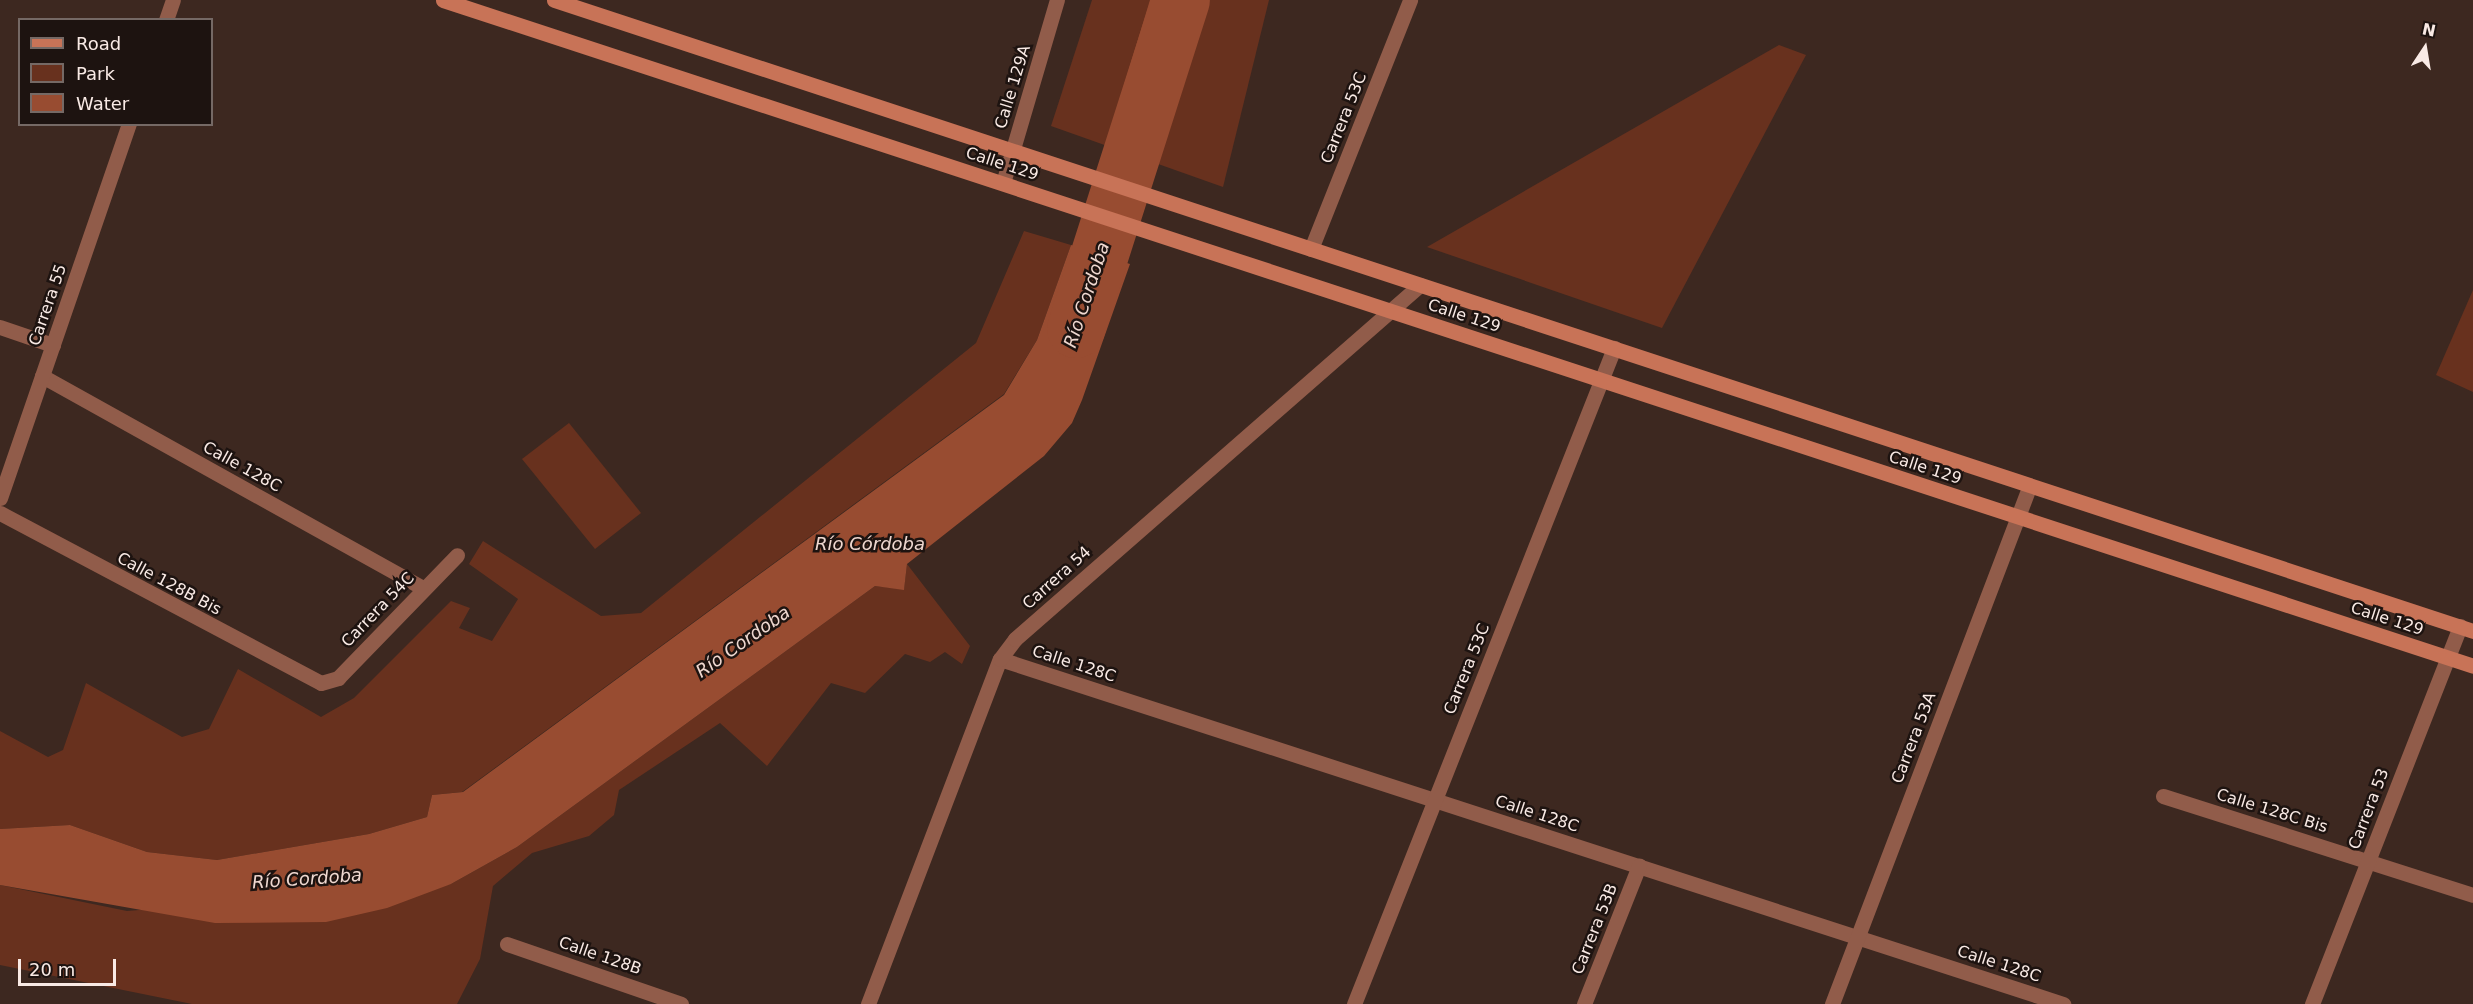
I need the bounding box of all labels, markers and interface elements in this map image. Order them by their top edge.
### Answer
legend [18,18,213,126]
north arrow [2395,18,2455,78]
text: N [2420,19,2437,41]
text: Road [76,33,121,54]
street label: Calle 129A [991,43,1035,131]
text: Park [76,63,115,84]
street label: Carrera 53C [1317,70,1371,166]
text: Water [76,93,129,114]
street label: Calle 129 [963,143,1041,185]
water label: Río Cordoba [1060,239,1114,351]
street label: Carrera 55 [25,262,71,348]
street label: Calle 129 [1425,295,1503,337]
street label: Calle 128C [200,438,284,496]
street label: Calle 129 [1886,447,1964,489]
water label: Río Córdoba [815,533,925,555]
street label: Carrera 54 [1019,542,1095,614]
street label: Calle 128B Bis [114,548,224,620]
street label: Carrera 54C [338,569,418,651]
street label: Calle 129 [2348,598,2426,640]
water label: Río Cordoba [692,602,794,682]
street label: Carrera 53C [1440,621,1494,717]
street label: Calle 128C [1030,642,1118,686]
street label: Carrera 53A [1888,690,1940,786]
street label: Carrera 53 [2345,766,2393,852]
street label: Calle 128C Bis [2214,785,2330,837]
street label: Calle 128C [1493,792,1581,836]
water label: Río Cordoba [251,864,363,894]
street label: Carrera 53B [1568,881,1622,977]
street label: Calle 128B [556,933,644,979]
street label: Calle 128C [1955,942,2043,986]
scale bar [21,947,118,985]
text: 20 m [29,959,75,980]

